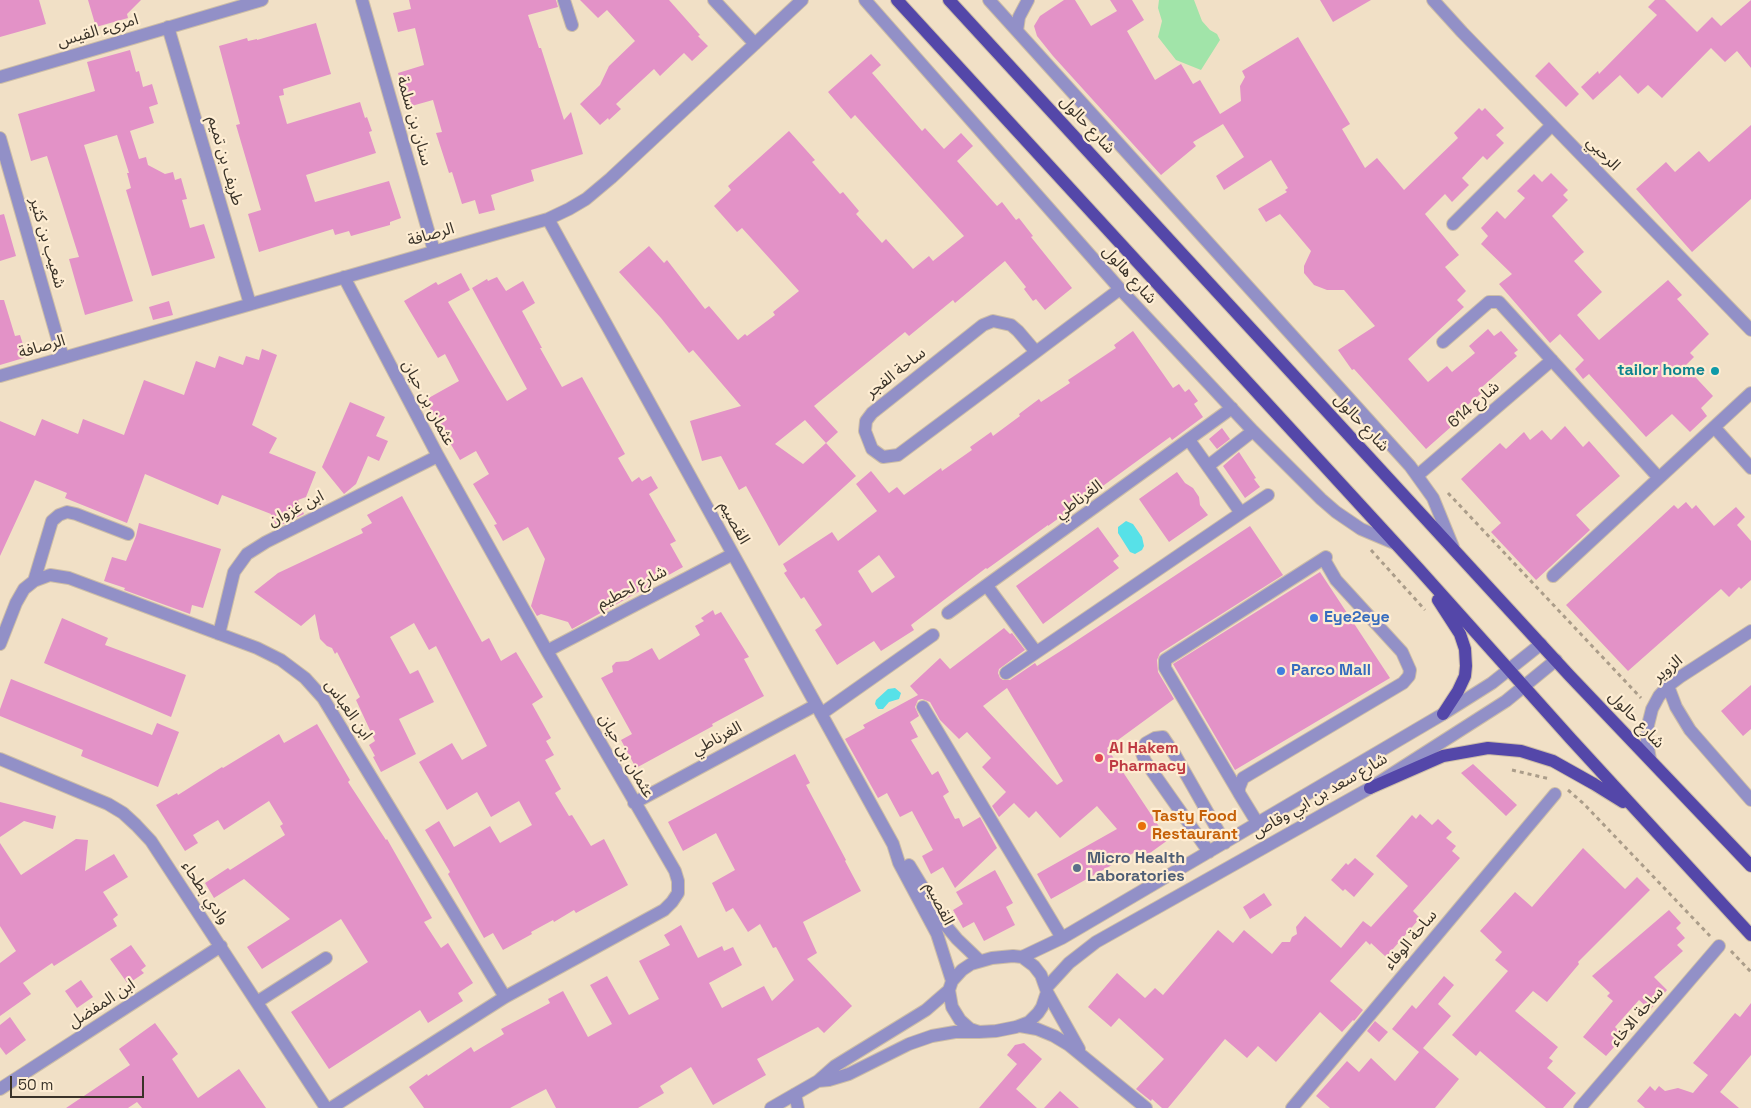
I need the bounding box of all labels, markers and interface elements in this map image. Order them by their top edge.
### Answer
street label: امرىء القيس [55,10,141,52]
street label: سنان بن سلمة [392,74,436,168]
street label: شارع حالول [1055,92,1119,158]
street label: طريف بن تميم [203,114,247,208]
street label: الرحبي [1582,133,1624,175]
street label: شعيب بن كثير [25,195,69,291]
street label: الرصافة [405,219,457,251]
street label: شارع هالول [1098,242,1160,308]
street label: الرصافة [16,331,68,363]
street label: ساحة الفجر [862,344,930,402]
street label: عثمان بن حيان [397,357,459,449]
place label: tailor home [1617,361,1705,381]
marker: tailor home [1709,365,1721,377]
street label: شارع 614 [1444,378,1504,432]
street label: شارع حالول [1329,390,1393,456]
street label: الغرناطي [1052,476,1106,524]
street label: ابن غزوان [265,487,327,531]
street label: القصيم [714,498,754,548]
street label: شارع لحطيم [594,562,670,614]
place label: Eye2eye [1324,608,1390,628]
marker: Eye2eye [1308,612,1320,624]
street label: الزوير [1649,651,1687,687]
place label: Parco Mall [1291,661,1371,681]
marker: Parco Mall [1275,665,1287,677]
street label: ابن العباس [320,676,376,744]
street label: شارع حالول [1604,687,1668,753]
street label: عثمان بن حيان [594,710,658,802]
street label: الغرناطي [689,718,745,760]
place label: Al Hakem Pharmacy [1109,739,1186,777]
street label: شارع سعد بن ابي وقاص [1249,749,1391,843]
marker: Al Hakem Pharmacy [1093,752,1105,764]
place label: Tasty Food Restaurant [1152,807,1238,845]
marker: Tasty Food Restaurant [1136,820,1148,832]
place label: Micro Health Laboratories [1087,849,1185,887]
street label: وادي بطحاء [177,858,233,928]
marker: Micro Health Laboratories [1071,862,1083,874]
street label: القصيم [920,879,958,929]
street label: ساحة الوفاء [1380,906,1442,974]
street label: ابن المفضل [65,975,139,1033]
street label: ساحة الاخاء [1606,983,1668,1051]
scale bar [12,1066,146,1098]
text: 50 m [18,1075,53,1094]

